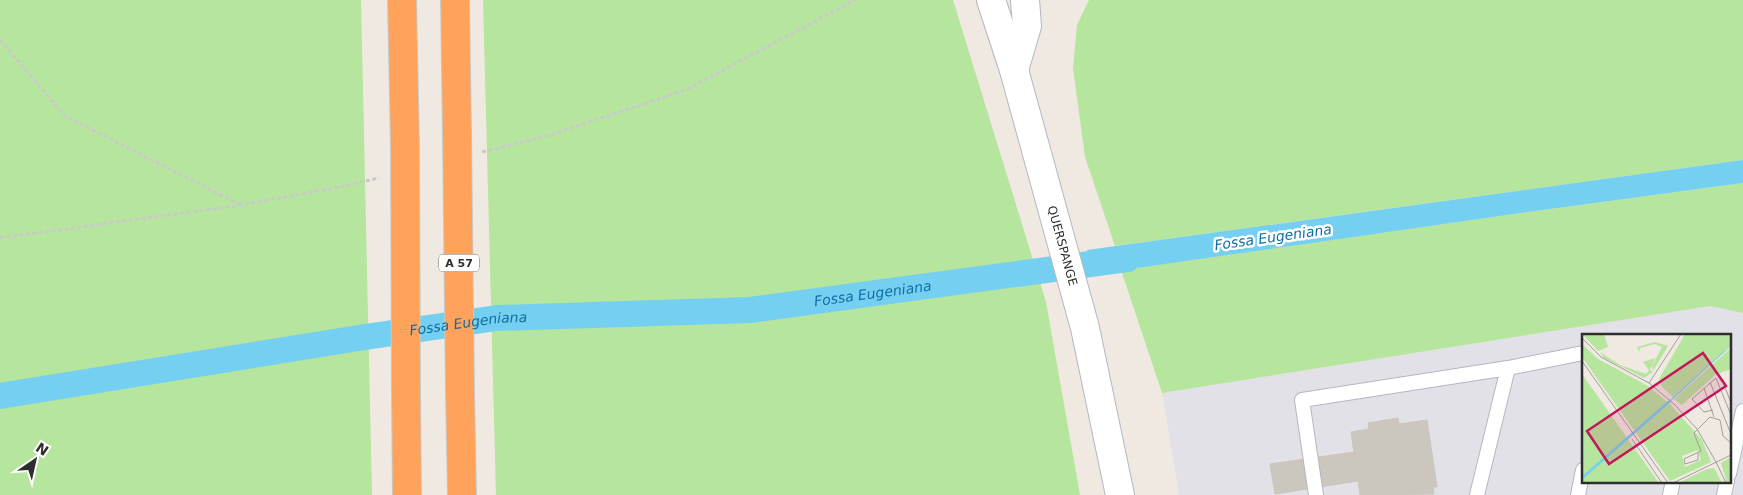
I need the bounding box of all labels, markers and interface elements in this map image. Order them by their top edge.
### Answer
street label: QUERSPANGE [1045,204,1080,287]
water label: Fossa Eugeniana [1213,221,1333,253]
road number: A 57 [439,254,479,272]
water label: Fossa Eugeniana [813,278,932,309]
water label: Fossa Eugeniana [408,309,527,338]
inset map [1582,334,1730,482]
north arrow [10,435,60,485]
text: N [33,439,52,459]

